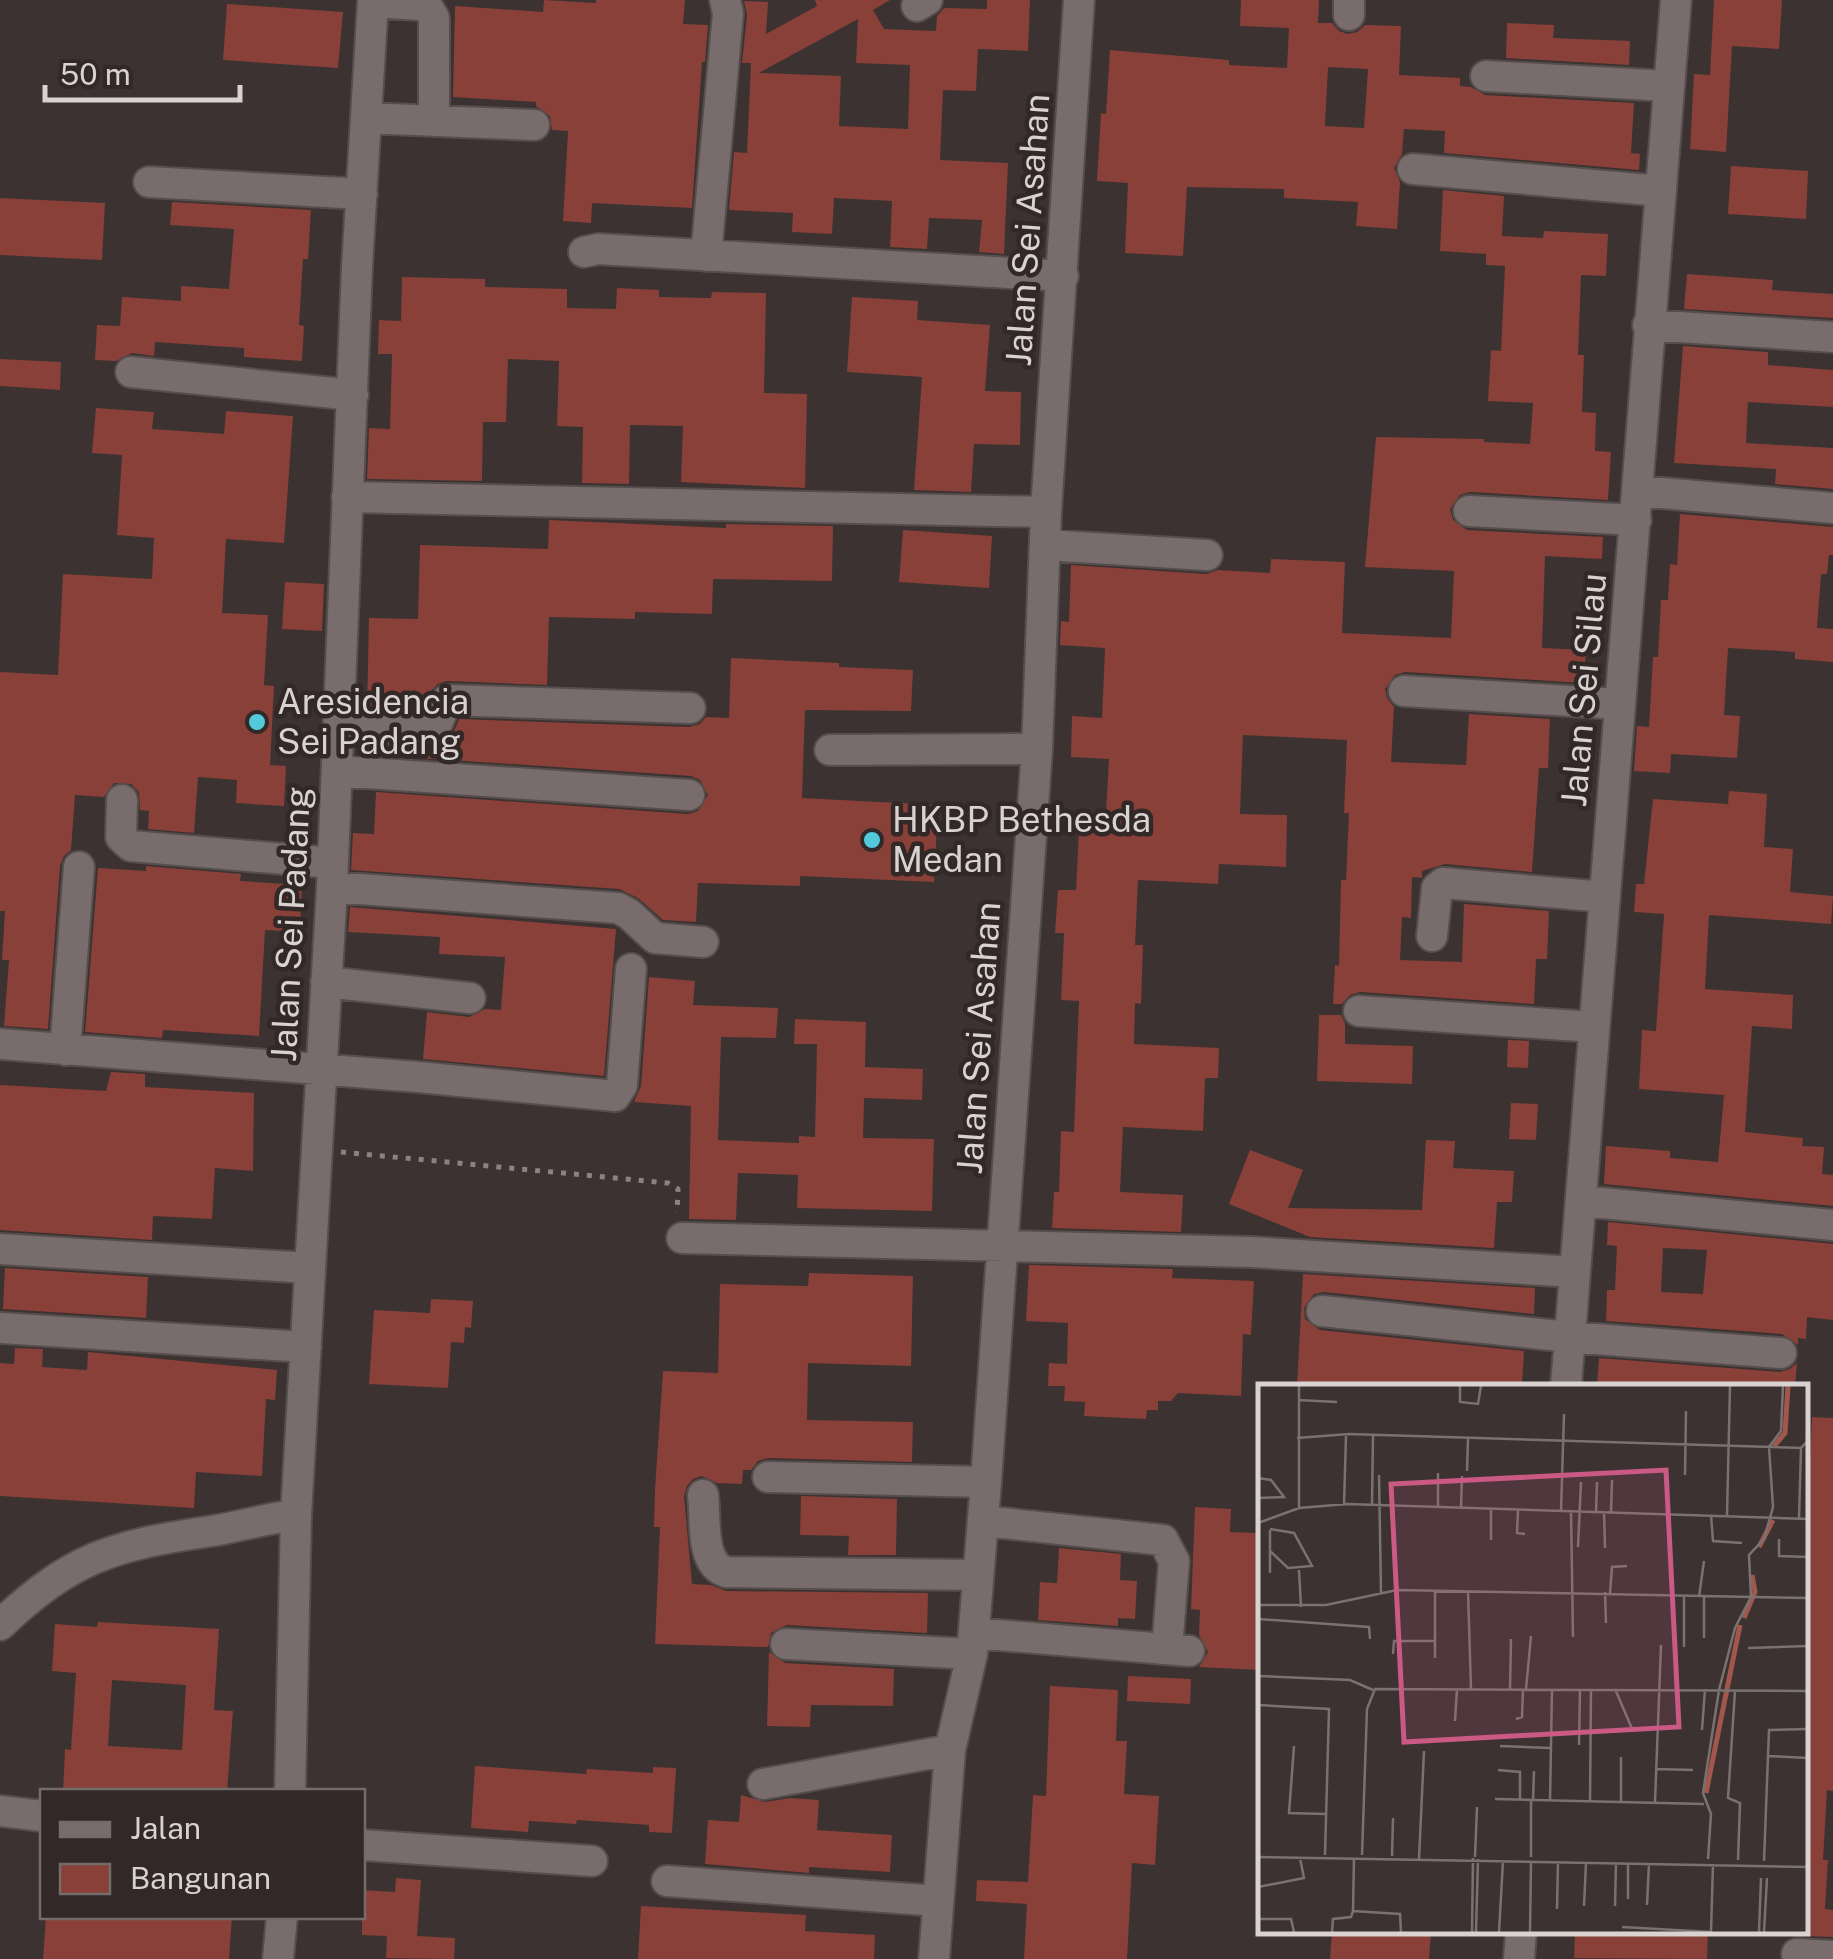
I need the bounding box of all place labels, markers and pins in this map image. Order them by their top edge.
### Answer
place label: Aresidencia Sei Padang [277,681,469,762]
marker: Aresidencia Sei Padang [246,711,268,733]
place label: HKBP Bethesda Medan [892,799,1151,880]
marker: HKBP Bethesda Medan [861,829,883,851]

